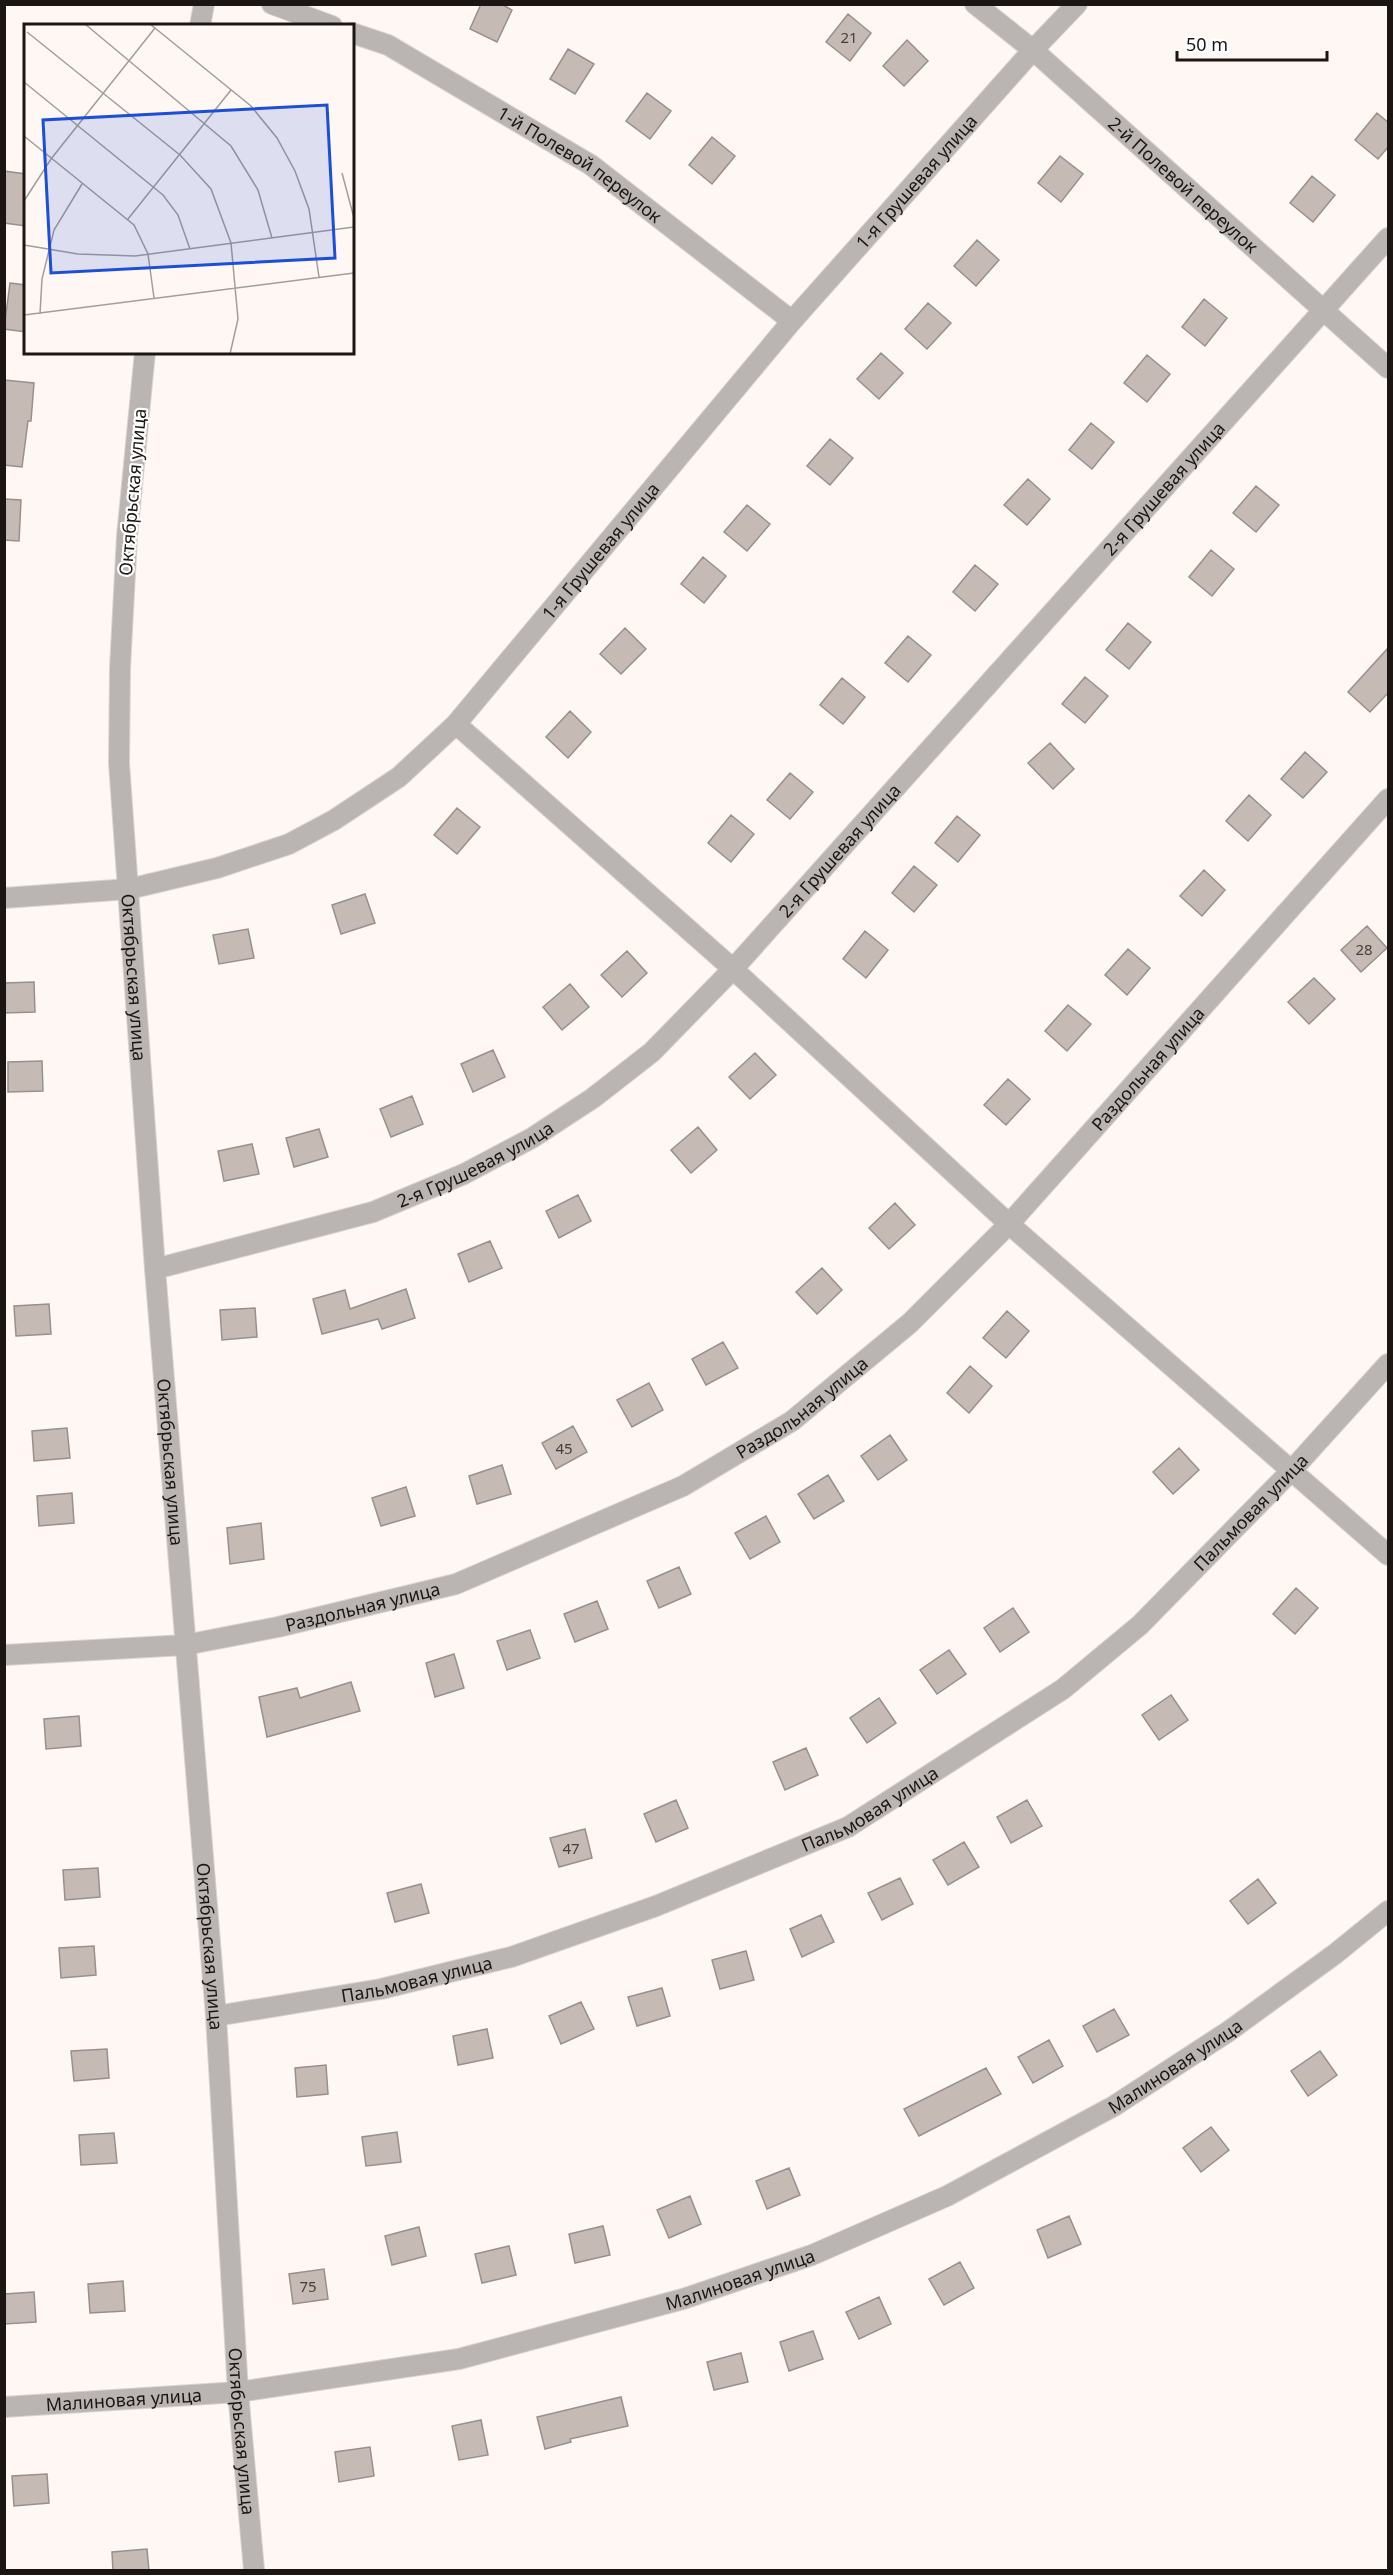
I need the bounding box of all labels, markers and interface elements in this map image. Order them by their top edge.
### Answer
inset map [24,24,354,354]
scale bar [1177,24,1327,62]
house number: 21 [840,27,858,47]
text: 50 m [1186,32,1228,56]
street label: 1-й Полевой переулок [493,100,667,228]
street label: 1-я Грушевая улица [850,109,982,254]
street label: 2-й Полевой переулок [1103,111,1264,259]
street label: Октябрьская улица [113,407,151,577]
street label: 2-я Грушевая улица [1097,416,1230,560]
street label: 1-я Грушевая улица [536,477,665,624]
street label: 2-я Грушевая улица [773,778,906,922]
street label: Октябрьская улица [116,893,152,1062]
house number: 28 [1355,939,1373,959]
street label: Раздольная улица [1086,1001,1209,1136]
street label: 2-я Грушевая улица [393,1115,558,1213]
street label: Раздольная улица [731,1351,873,1464]
street label: Октябрьская улица [152,1377,190,1547]
house number: 45 [555,1438,573,1458]
street label: Пальмовая улица [1188,1448,1313,1576]
street label: Раздольная улица [283,1576,442,1637]
street label: Пальмовая улица [798,1760,943,1857]
house number: 47 [562,1838,580,1858]
street label: Октябрьская улица [192,1862,229,2031]
street label: Пальмовая улица [339,1950,495,2007]
street label: Малиновая улица [1103,2013,1247,2119]
street label: Малиновая улица [663,2243,818,2315]
house number: 75 [299,2276,317,2296]
street label: Октябрьская улица [223,2347,261,2516]
street label: Малиновая улица [45,2382,202,2416]

